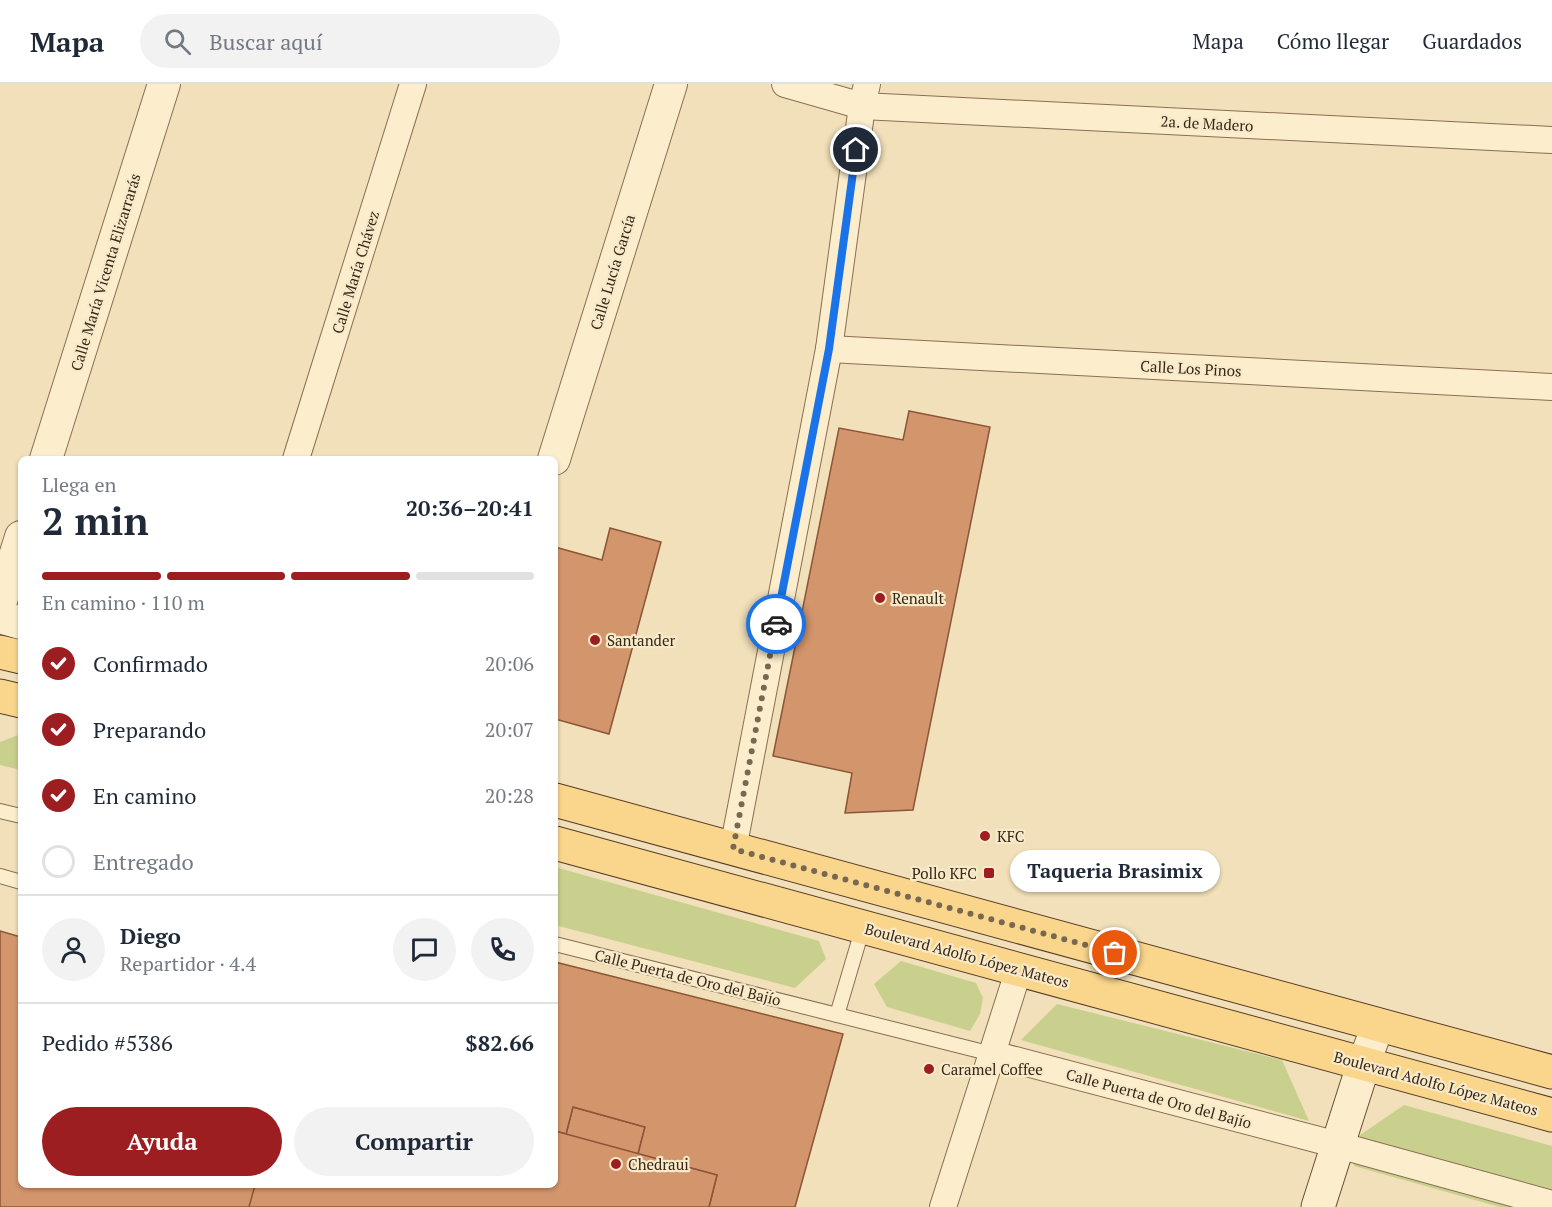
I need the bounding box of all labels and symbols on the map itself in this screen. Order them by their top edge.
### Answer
street label: 2a. de Madero [1160,111,1254,135]
pin [830,124,881,175]
street label: Calle María Vicenta Elizarrarás [65,171,145,373]
street label: Calle María Chávez [327,208,383,336]
street label: Calle Lucía García [585,211,639,332]
street label: Calle Los Pinos [1140,355,1242,381]
place label: Renault [892,588,944,608]
marker: Renault [873,591,887,605]
courier [746,594,806,654]
place label: Santander [607,630,675,650]
marker: Santander [588,633,602,647]
place label: KFC [997,826,1025,846]
marker: KFC [978,829,992,843]
callout: Taqueria Brasimix [1010,851,1220,893]
place label: Pollo KFC [912,863,977,883]
marker: Pollo KFC [982,866,996,880]
street label: Boulevard Adolfo López Mateos [863,918,1071,992]
pin [1089,927,1140,978]
street label: Calle Puerta de Oro del Bajío [593,944,783,1010]
street label: Boulevard Adolfo López Mateos [1332,1046,1540,1120]
place label: Caramel Coffee [941,1059,1043,1079]
marker: Caramel Coffee [922,1062,936,1076]
street label: Calle Puerta de Oro del Bajío [1064,1064,1254,1132]
place label: Chedraui [628,1154,689,1174]
marker: Chedraui [609,1157,623,1171]

